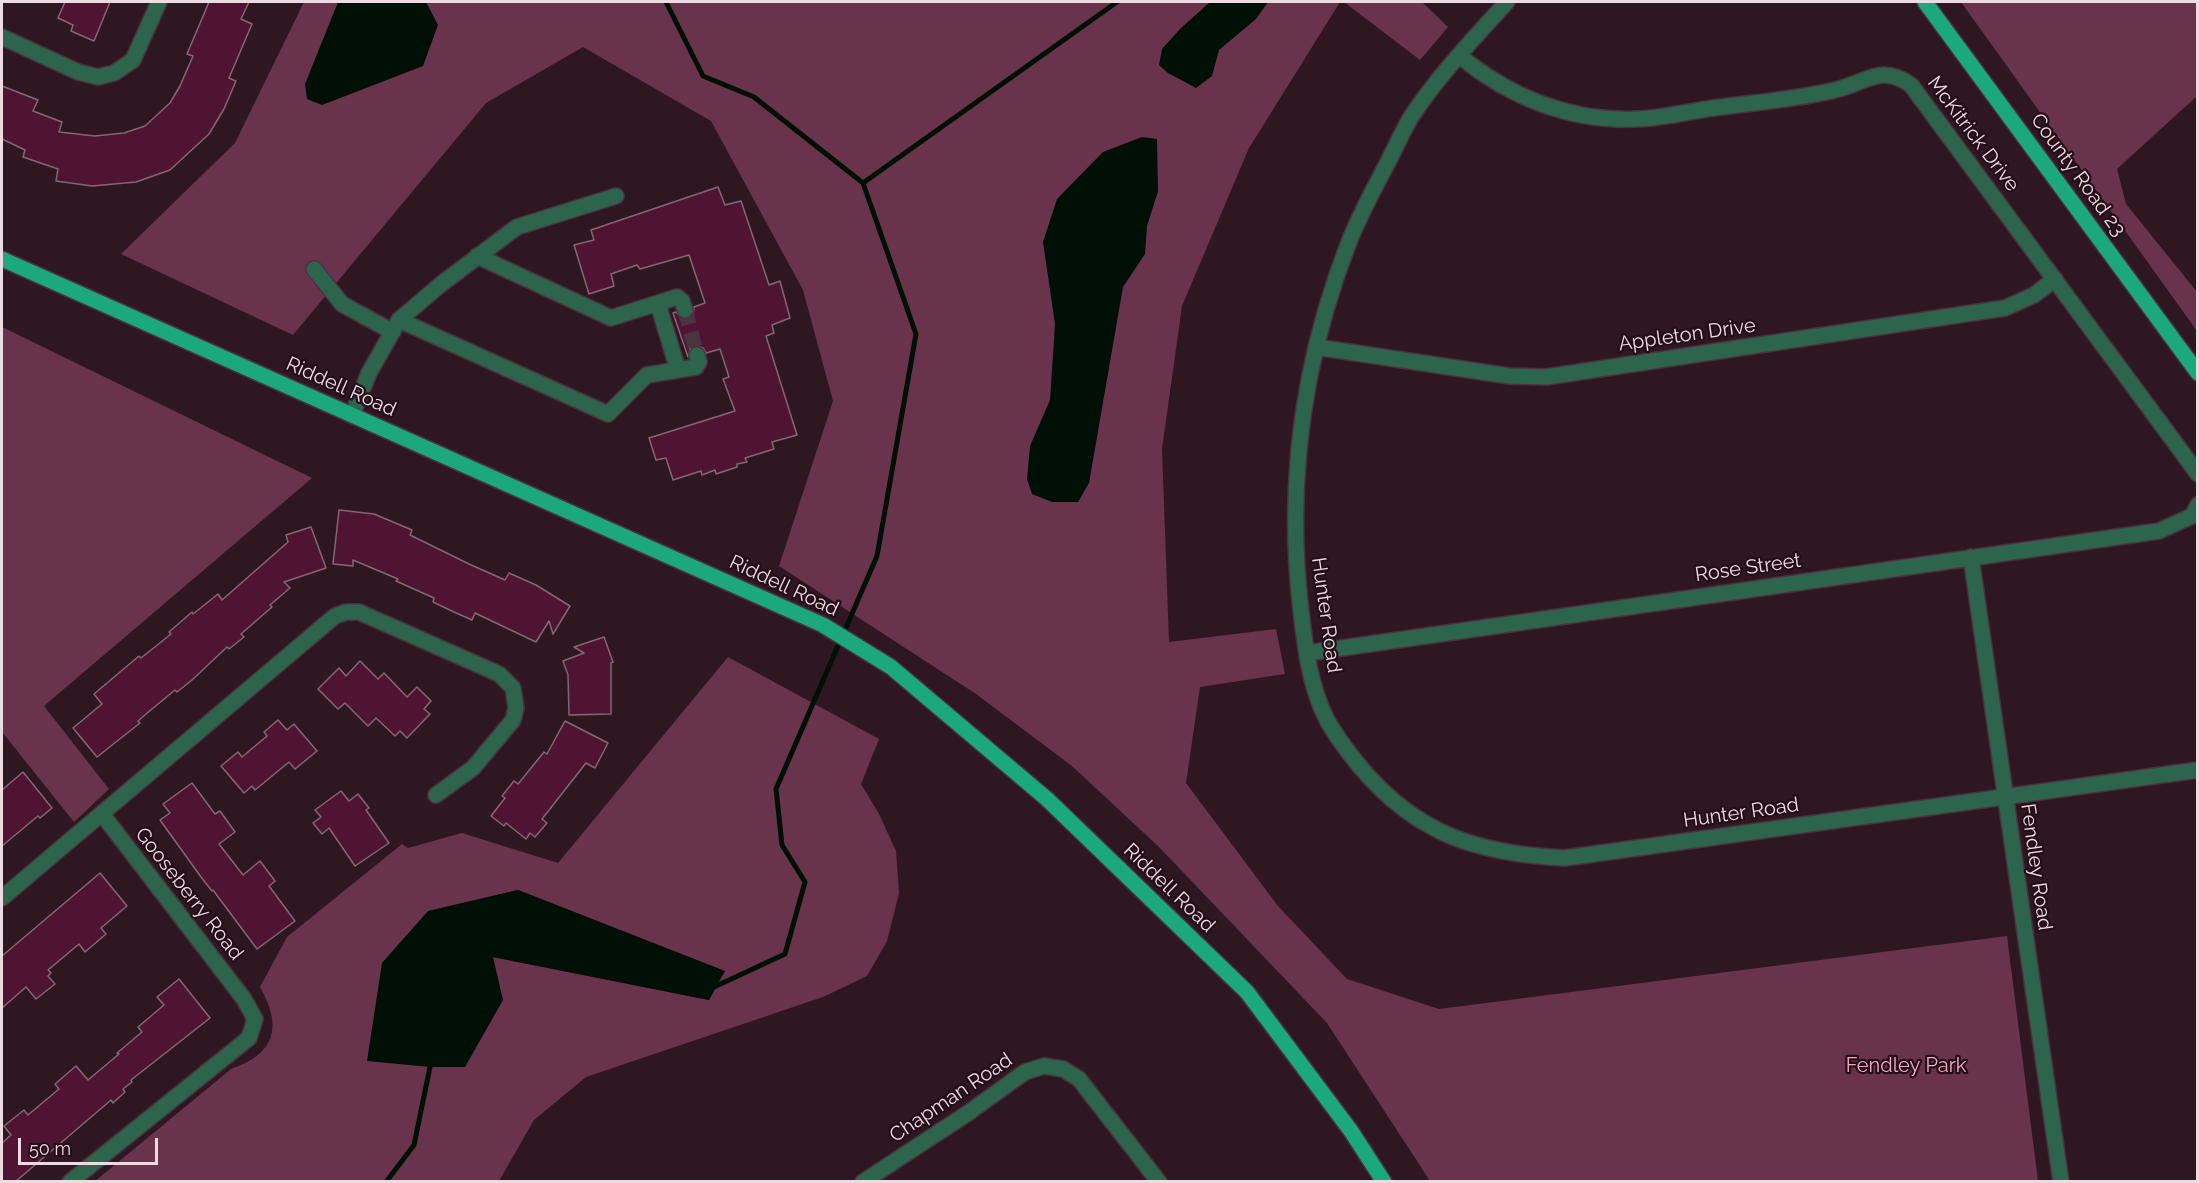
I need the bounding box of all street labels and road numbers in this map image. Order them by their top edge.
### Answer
street label: McKitrick Drive [1922,72,2024,196]
street label: County Road 23 [2025,109,2131,241]
street label: Appleton Drive [1617,314,1757,356]
street label: Riddell Road [282,352,400,422]
street label: Rose Street [1694,549,1802,587]
street label: Riddell Road [726,550,842,622]
street label: Hunter Road [1306,556,1346,674]
street label: Hunter Road [1682,793,1800,833]
street label: Fendley Road [2015,802,2057,932]
street label: Gooseberry Road [130,823,248,965]
street label: Riddell Road [1118,838,1220,938]
street label: Chapman Road [885,1048,1017,1148]

